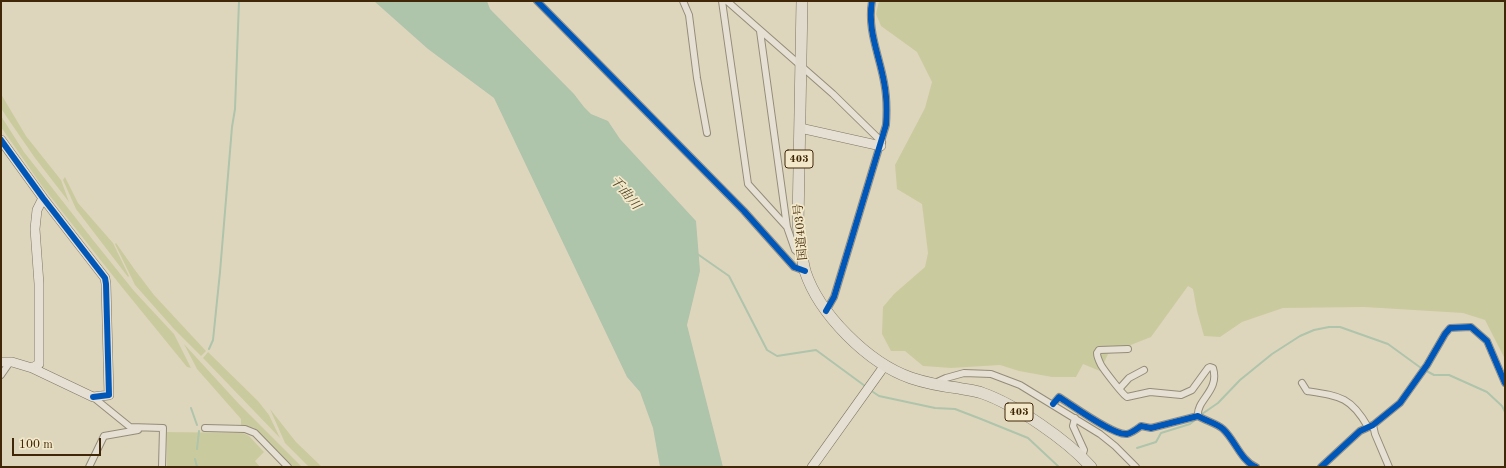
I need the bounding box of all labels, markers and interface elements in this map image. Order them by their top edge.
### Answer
road number: 403 [785,150,813,168]
water label: 千曲川 [606,173,644,213]
street label: 国道403号 [791,203,811,261]
road number: 403 [1005,403,1033,421]
scale bar [14,430,103,456]
text: 100 m [19,439,53,451]

